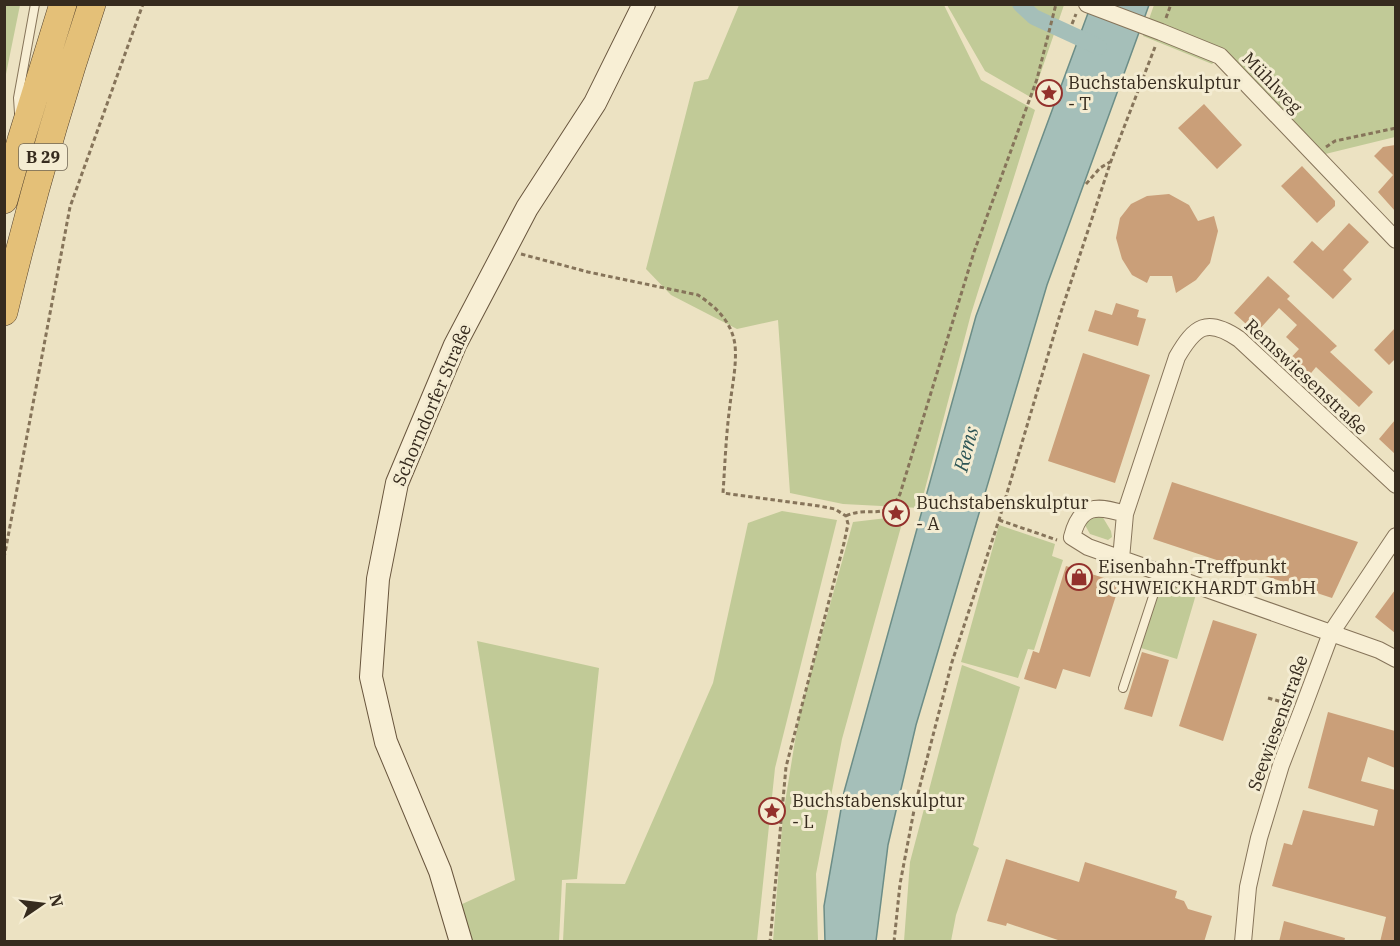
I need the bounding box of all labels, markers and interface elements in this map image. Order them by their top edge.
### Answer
street label: Mühlweg [1237,47,1307,118]
place label: Buchstabenskulptur - T [1068,71,1240,115]
place icon: Buchstabenskulptur - T [1034,78,1064,108]
road number: B 29 [19,144,67,170]
street label: Remswiesenstraße [1240,313,1373,440]
street label: Schorndorfer Straße [387,320,476,489]
water label: Rems [946,423,985,475]
place label: Buchstabenskulptur - A [916,491,1088,535]
place icon: Buchstabenskulptur - A [881,498,911,528]
place label: Eisenbahn-Treffpunkt SCHWEICKHARDT GmbH [1098,555,1316,599]
shop icon: Eisenbahn-Treffpunkt SCHWEICKHARDT GmbH [1064,562,1094,592]
street label: Seewiesenstraße [1242,652,1313,794]
place label: Buchstabenskulptur - L [792,789,964,833]
place icon: Buchstabenskulptur - L [757,796,787,826]
north arrow [12,874,72,934]
text: N [45,892,68,909]

